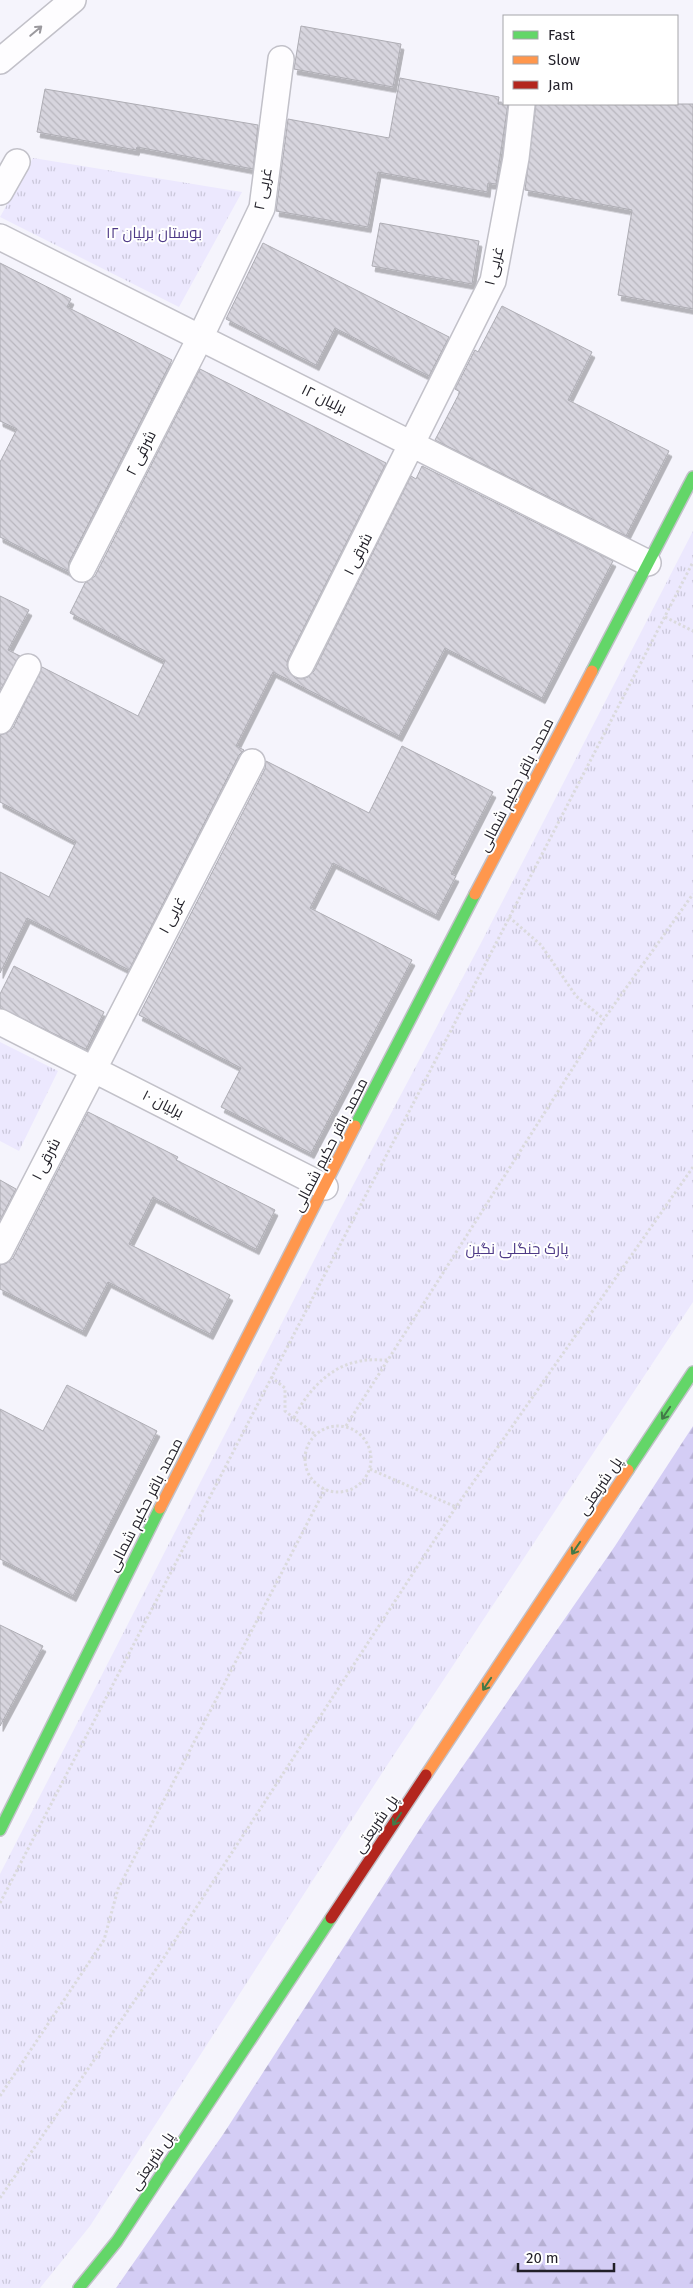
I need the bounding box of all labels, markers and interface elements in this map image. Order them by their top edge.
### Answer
legend [503,15,678,105]
one-way arrow [30,25,43,36]
text: Fast [548,26,575,44]
text: Slow [548,51,580,69]
text: Jam [548,76,574,94]
street label: ۲ غربی [250,166,277,212]
park label: بوستان برلیان ۱۲ [106,224,202,243]
street label: ۱ غربی [481,245,508,287]
street label: برلیان ۱۲ [298,380,350,419]
street label: ۲ شرقی [122,428,161,479]
street label: ۱ شرقی [340,530,377,578]
street label: محمد باقر حکیم شمالی [474,715,558,855]
street label: ۱ غربی [155,893,190,937]
street label: محمد باقر حکیم شمالی [288,1075,372,1215]
street label: برلیان ۱۰ [139,1086,187,1123]
street label: ۱ شرقی [28,1135,65,1183]
park label: پارک جنگلی نگین [466,1240,568,1259]
one-way arrow [661,1406,671,1420]
street label: محمد باقر حکیم شمالی [103,1435,187,1575]
street label: پل شریعتی [574,1453,627,1519]
one-way arrow [571,1541,581,1555]
one-way arrow [481,1677,492,1691]
street label: پل شریعتی [350,1791,403,1857]
one-way arrow [392,1812,402,1826]
street label: پل شریعتی [126,2128,179,2194]
scale bar [518,2240,614,2272]
text: 20 m [526,2249,559,2267]

